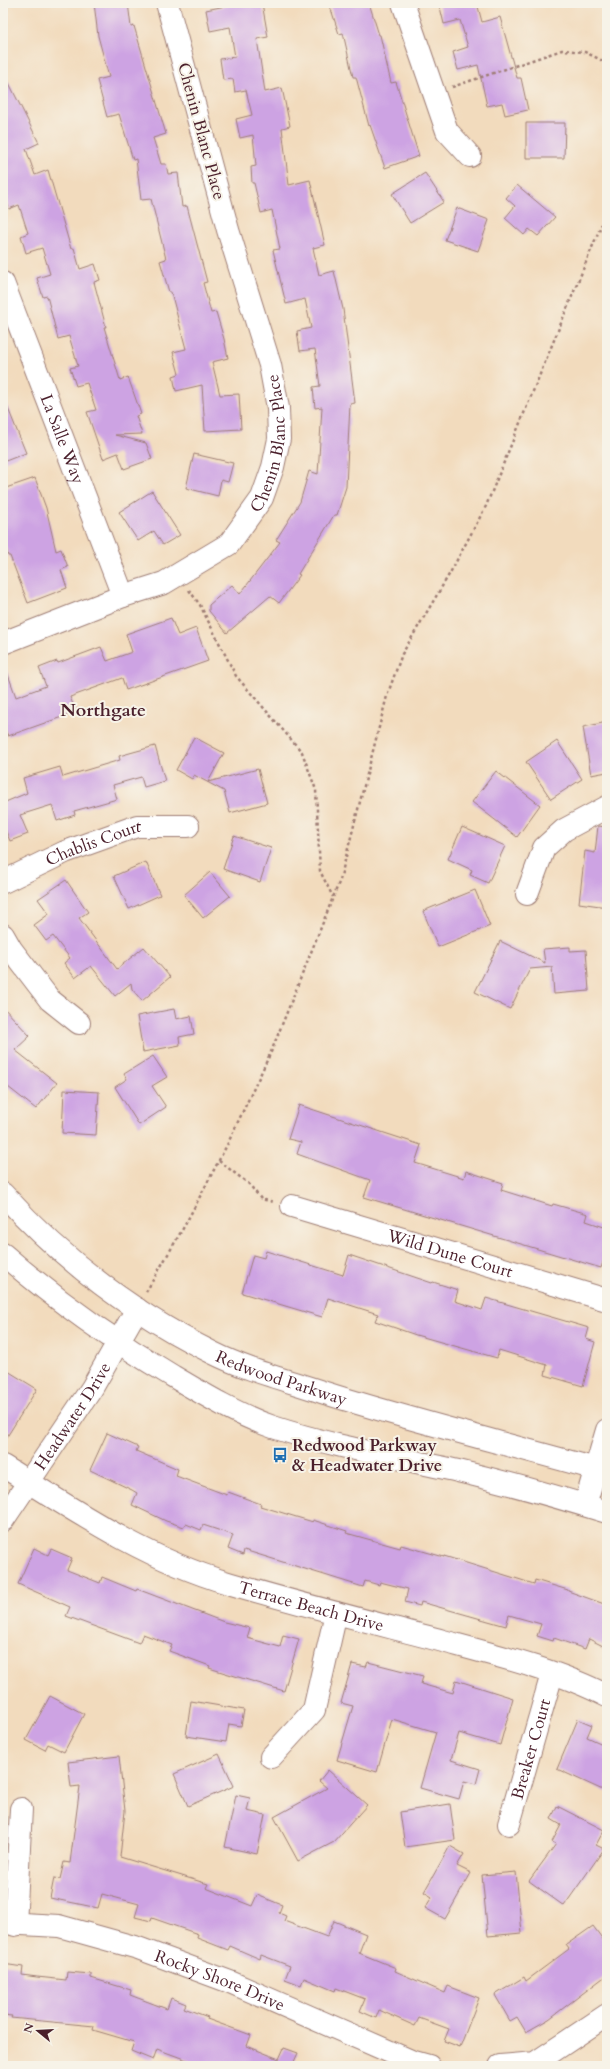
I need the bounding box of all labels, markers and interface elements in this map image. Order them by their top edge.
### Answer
street label: Chenin Blanc Place [172,60,231,202]
street label: Chenin Blanc Place [244,373,291,517]
street label: La Salle Way [35,391,90,487]
district label: Northgate [60,698,146,723]
street label: Chablis Court [42,815,142,872]
street label: Wild Dune Court [384,1224,516,1283]
street label: Redwood Parkway [212,1345,350,1411]
street label: Headwater Drive [29,1358,116,1475]
place label: Redwood Parkway & Headwater Drive [292,1434,442,1477]
bus stop icon: Redwood Parkway & Headwater Drive [271,1446,289,1464]
street label: Terrace Beach Drive [236,1576,386,1637]
street label: Breaker Court [506,1696,556,1802]
street label: Rocky Shore Drive [152,1944,288,2017]
north arrow [18,2011,58,2051]
text: N [20,2021,38,2035]

